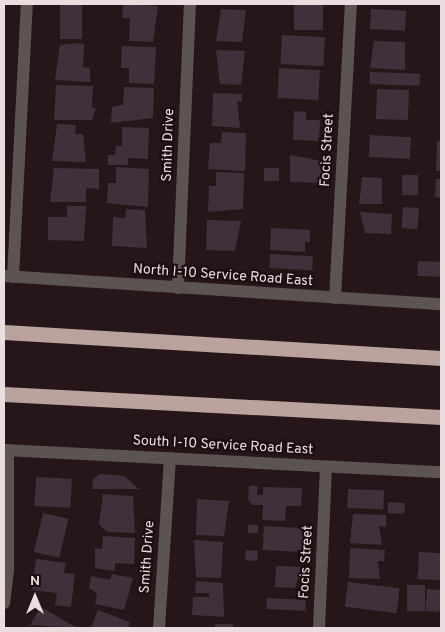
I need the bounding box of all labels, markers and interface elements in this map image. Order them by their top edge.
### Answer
street label: Smith Drive [159,108,179,182]
street label: Focis Street [318,113,338,187]
street label: North I-10 Service Road East [132,261,314,291]
street label: South I-10 Service Road East [132,433,314,459]
street label: Smith Drive [137,520,159,594]
street label: Focis Street [297,525,317,599]
north arrow [10,572,60,622]
text: N [30,573,40,590]

